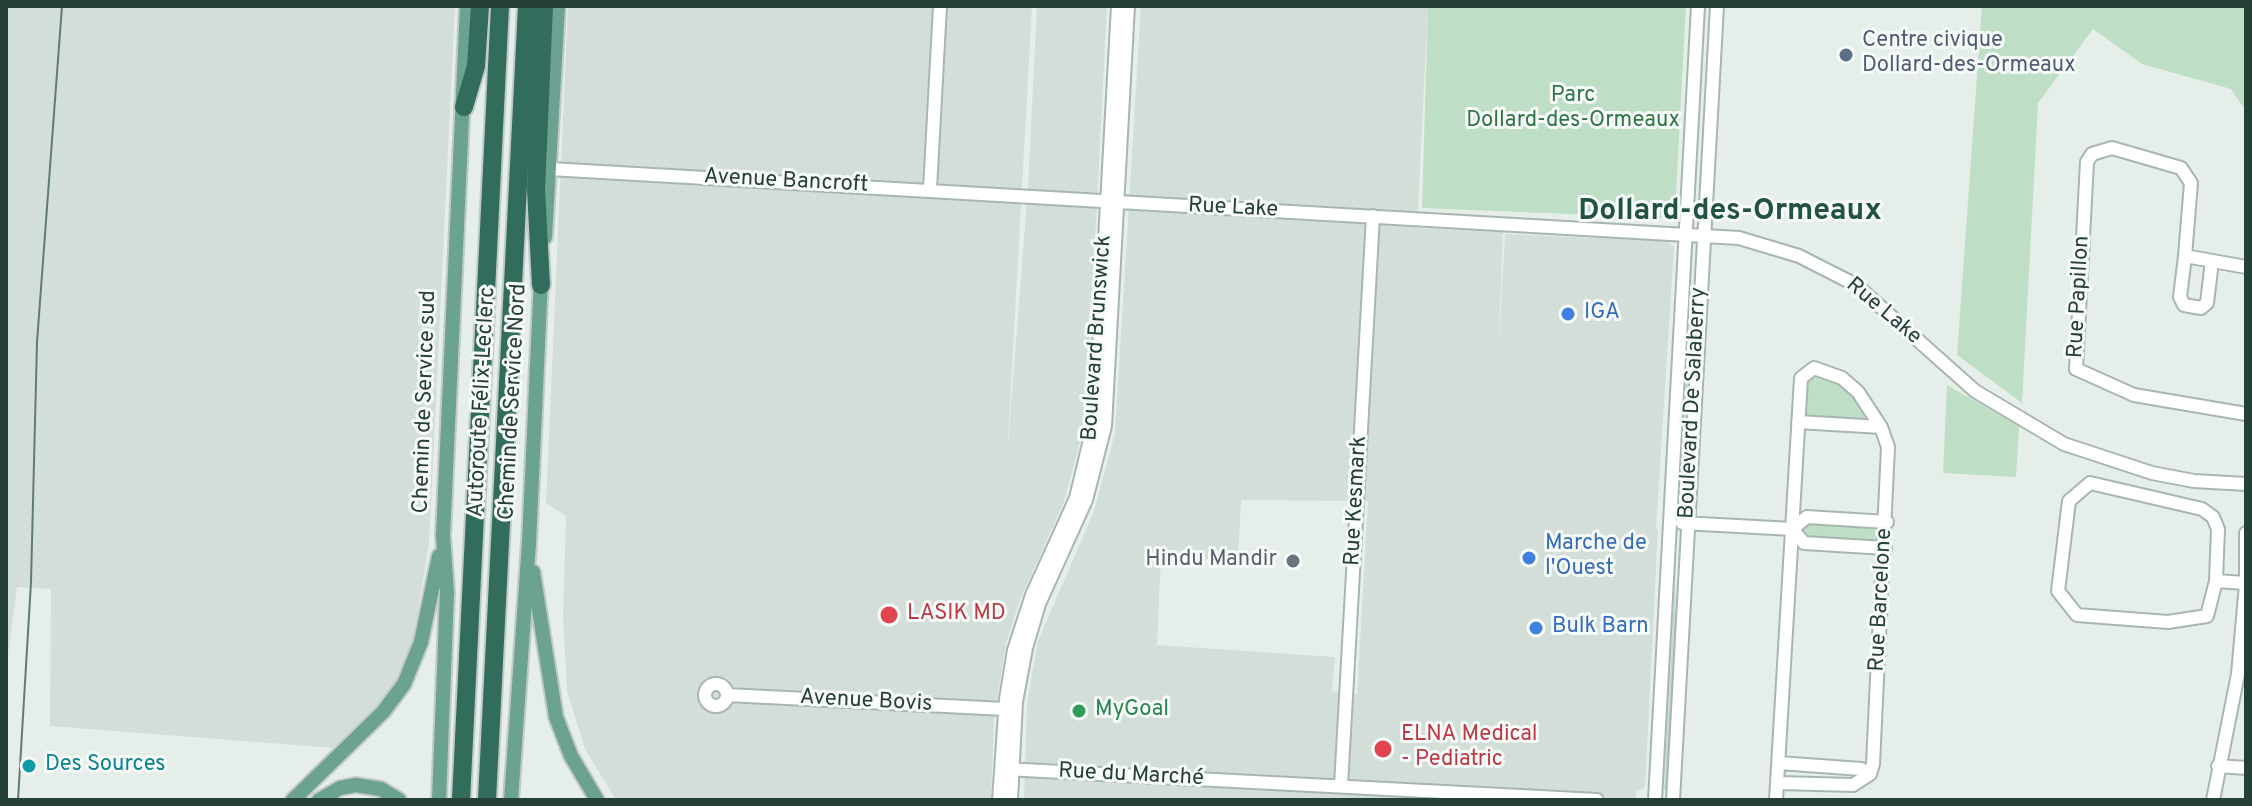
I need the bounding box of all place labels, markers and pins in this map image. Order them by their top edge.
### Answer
place label: Centre civique Dollard-des-Ormeaux [1862,29,2076,80]
marker: Centre civique Dollard-des-Ormeaux [1837,46,1855,64]
place label: IGA [1584,301,1620,327]
marker: IGA [1559,305,1577,323]
place label: Marche de l'Ouest [1545,532,1647,584]
place label: Hindu Mandir [1145,548,1277,574]
marker: Marche de l'Ouest [1520,549,1538,567]
marker: Hindu Mandir [1284,552,1302,570]
place label: LASIK MD [907,602,1006,628]
marker: LASIK MD [878,604,900,626]
place label: Bulk Barn [1552,615,1649,641]
marker: Bulk Barn [1527,619,1545,637]
place label: MyGoal [1095,698,1169,724]
marker: MyGoal [1070,702,1088,720]
place label: ELNA Medical - Pediatric [1401,723,1538,774]
marker: ELNA Medical - Pediatric [1372,738,1394,760]
place label: Des Sources [45,753,166,779]
marker: Des Sources [20,757,38,775]

